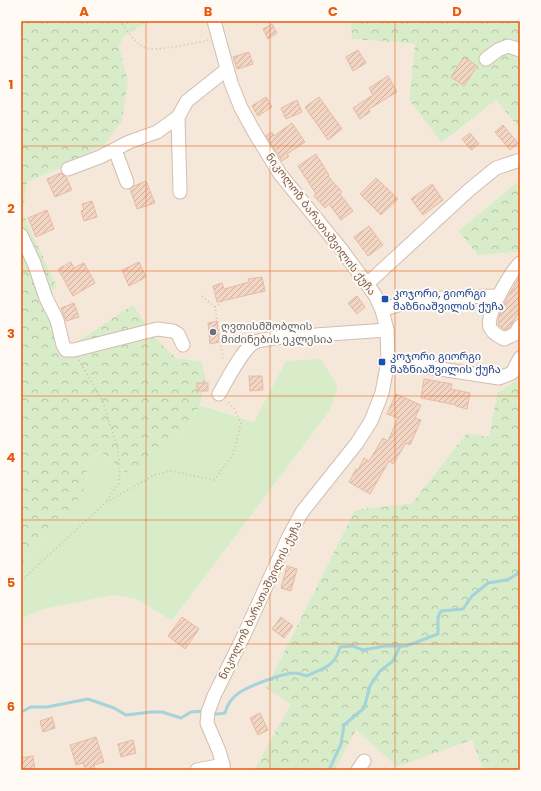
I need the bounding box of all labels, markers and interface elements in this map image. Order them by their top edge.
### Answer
text: A [79,2,89,21]
text: B [204,2,213,21]
text: C [328,2,338,21]
text: D [452,2,462,21]
text: 1 [9,75,13,94]
street label: ნიკოლოზ ბარათაშვილის ქუჩა [262,150,380,298]
text: 2 [7,199,15,218]
place label: კოჯორი, გიორგი მაზნიაშვილის ქუჩა [393,285,504,314]
marker: კოჯორი, გიორგი მაზნიაშვილის ქუჩა [380,294,390,304]
place label: ღვთისმშობლის მიძინების ეკლესია [221,318,332,347]
text: 3 [7,324,15,343]
marker: ღვთისმშობლის მიძინების ეკლესია [208,327,218,337]
place label: კოჯორი გიორგი მაზნიაშვილის ქუჩა [390,348,501,377]
marker: კოჯორი გიორგი მაზნიაშვილის ქუჩა [377,357,387,367]
text: 4 [7,448,16,467]
street label: ნიკოლოზ ბარათაშვილის ქუჩა [215,518,305,682]
text: 5 [7,573,15,592]
text: 6 [7,697,15,716]

